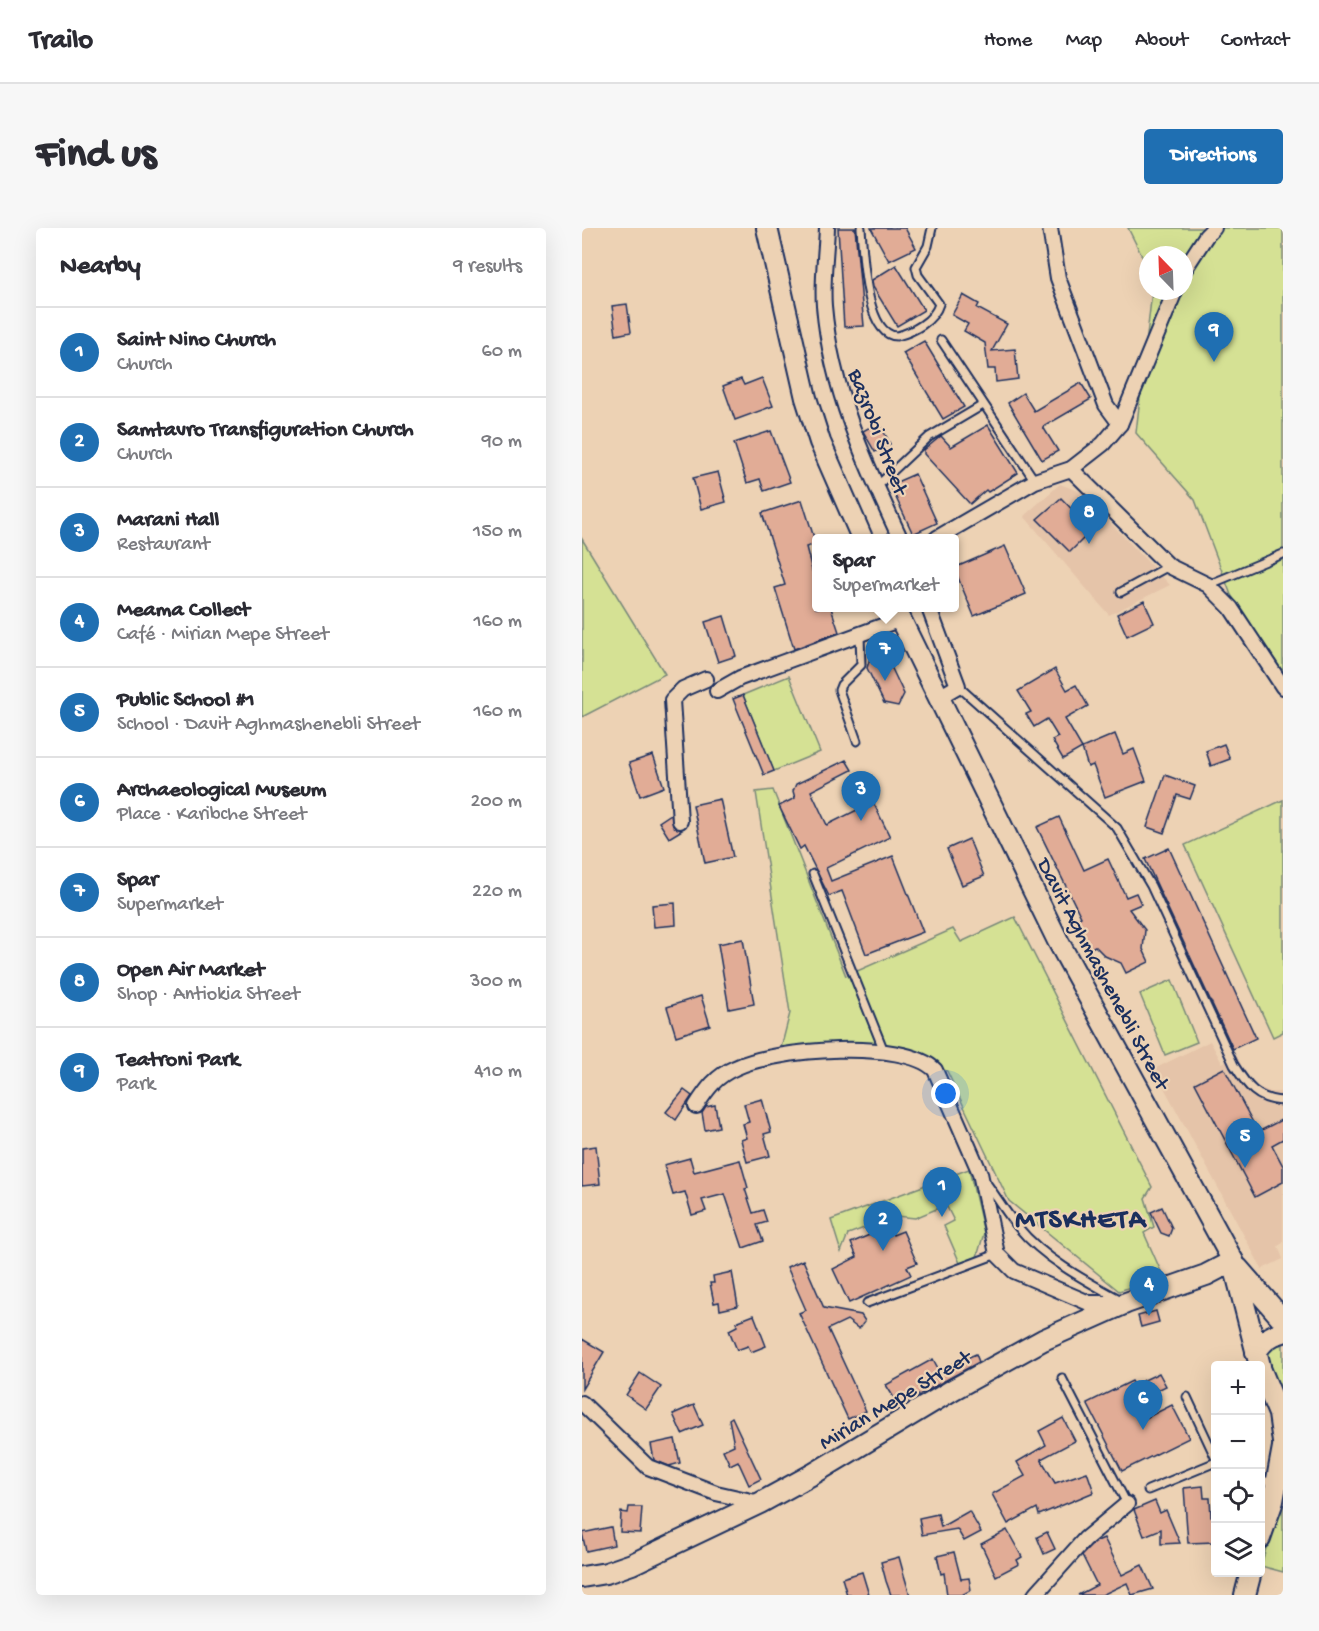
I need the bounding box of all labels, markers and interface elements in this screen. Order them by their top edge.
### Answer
text: Trailo [30,25,93,58]
text: Home [984,29,1032,54]
text: Map [1065,29,1102,54]
text: About [1135,29,1188,54]
text: Contact [1221,29,1289,54]
button: Directions [1144,129,1283,184]
text: Find us [36,132,156,181]
north arrow [1139,246,1193,300]
text: Nearby [60,252,141,283]
text: 9 results [453,256,522,279]
pin: 9 [1194,312,1234,362]
text: Saint Nino Church [117,328,276,354]
text: 1 [75,341,84,364]
text: 60 m [482,341,522,364]
text: Church [117,354,173,377]
street label: Bazrobi Street [840,365,913,501]
text: Samtavro Transfiguration Church [117,418,414,444]
text: 2 [75,431,84,454]
text: 90 m [482,431,522,454]
text: Church [117,444,173,467]
pin: 8 [1070,494,1108,544]
text: Marani Hall [117,508,219,534]
text: 3 [74,521,85,544]
text: 150 m [473,521,522,544]
text: Restaurant [117,534,210,557]
popup [812,534,959,612]
text: Spar [833,549,874,575]
text: Supermarket [833,575,938,598]
text: Meama Collect [117,598,250,624]
text: 4 [75,611,84,634]
text: 160 m [473,611,522,634]
text: Café · Mirian Mepe Street [117,624,329,647]
pin: 7 [866,632,904,681]
text: Public School #1 [117,688,255,714]
text: 5 [74,701,85,724]
text: 160 m [473,701,522,724]
text: School · Davit Aghmashenebli Street [117,714,420,737]
pin: 3 [842,772,880,821]
text: Archaeological Museum [117,778,326,804]
text: 6 [74,791,85,814]
text: 200 m [471,791,522,814]
text: Place · Karibche Street [117,804,306,827]
street label: Davit Aghmashenebli Street [1028,853,1175,1097]
text: Spar [117,868,158,894]
text: 7 [74,881,85,904]
text: 220 m [472,881,522,904]
text: Supermarket [117,894,223,917]
text: Open Air Market [117,958,264,984]
text: 8 [74,971,85,994]
text: 300 m [470,971,522,994]
text: Shop · Antiokia Street [117,984,300,1007]
text: Teatroni Park [117,1048,240,1074]
text: 9 [74,1061,85,1084]
text: 410 m [474,1061,522,1084]
text: Park [117,1074,155,1097]
your location [931,1079,960,1108]
pin: 5 [1226,1118,1264,1168]
pin: 1 [922,1168,962,1217]
pin: 2 [864,1202,902,1251]
district label: MTSKHETA [1015,1205,1148,1238]
pin: 4 [1130,1266,1168,1316]
street label: Mirian Mepe Street [815,1345,979,1457]
map controls [1211,1361,1265,1577]
button: + [1211,1361,1265,1415]
pin: 6 [1124,1380,1162,1430]
button: − [1211,1415,1265,1469]
button: locate [1211,1469,1265,1523]
button: layers [1211,1523,1265,1577]

